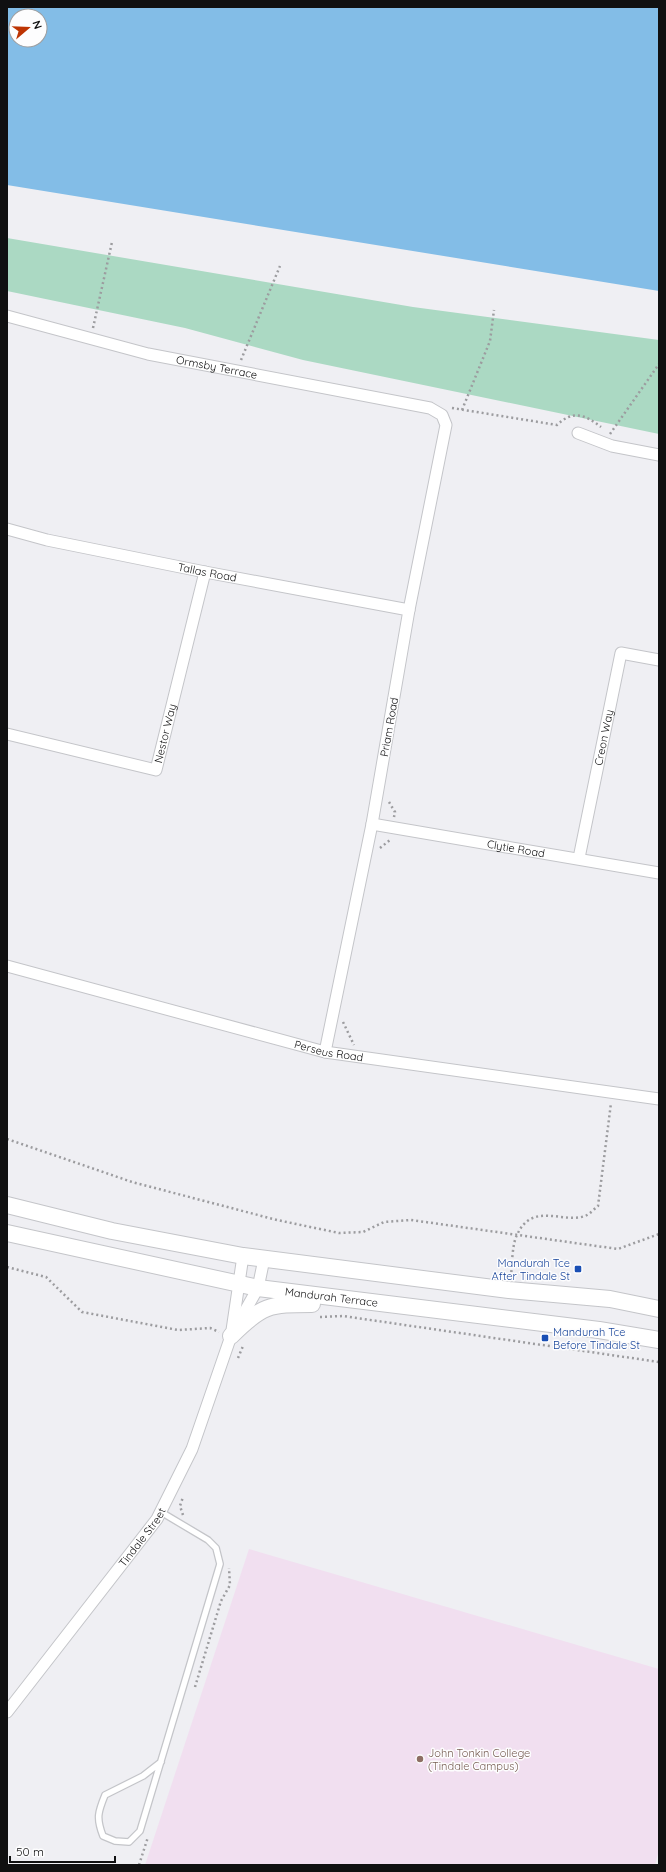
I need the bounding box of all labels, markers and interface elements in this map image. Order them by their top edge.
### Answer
north arrow [8,8,48,48]
text: N [30,19,45,31]
street label: Ormsby Terrace [175,353,258,382]
street label: Tallas Road [177,560,238,585]
street label: Priam Road [377,696,401,758]
street label: Nestor Way [151,702,179,764]
street label: Creon Way [591,708,616,767]
street label: Clytie Road [486,837,546,860]
street label: Perseus Road [293,1037,364,1064]
place label: Mandurah Tce After Tindale St [492,1256,570,1283]
marker: Mandurah Tce After Tindale St [573,1264,583,1274]
street label: Mandurah Terrace [284,1284,379,1310]
place label: Mandurah Tce Before Tindale St [553,1325,640,1352]
marker: Mandurah Tce Before Tindale St [540,1333,550,1343]
street label: Tindale Street [115,1505,169,1570]
place label: John Tonkin College (Tindale Campus) [428,1746,530,1773]
marker: John Tonkin College (Tindale Campus) [415,1754,425,1764]
scale bar [10,1838,115,1864]
text: 50 m [16,1844,44,1859]

